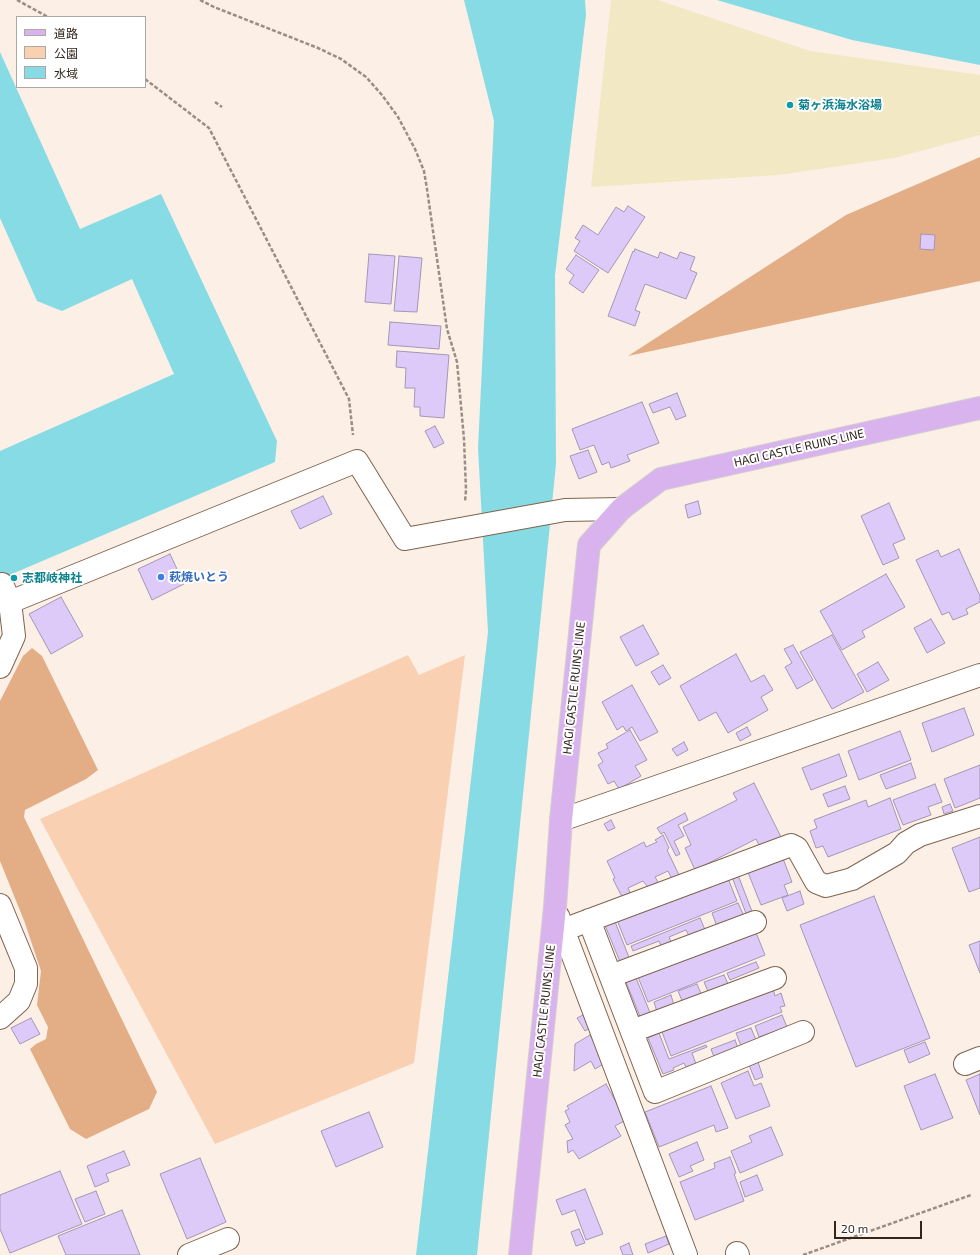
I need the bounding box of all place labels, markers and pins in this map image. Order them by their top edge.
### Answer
place label: 菊ヶ浜海水浴場 [798,98,882,112]
marker: 菊ヶ浜海水浴場 [785,100,795,110]
place label: 萩焼いとう [169,570,229,584]
place label: 志都岐神社 [22,571,82,585]
marker: 萩焼いとう [156,572,166,582]
marker: 志都岐神社 [9,573,19,583]

